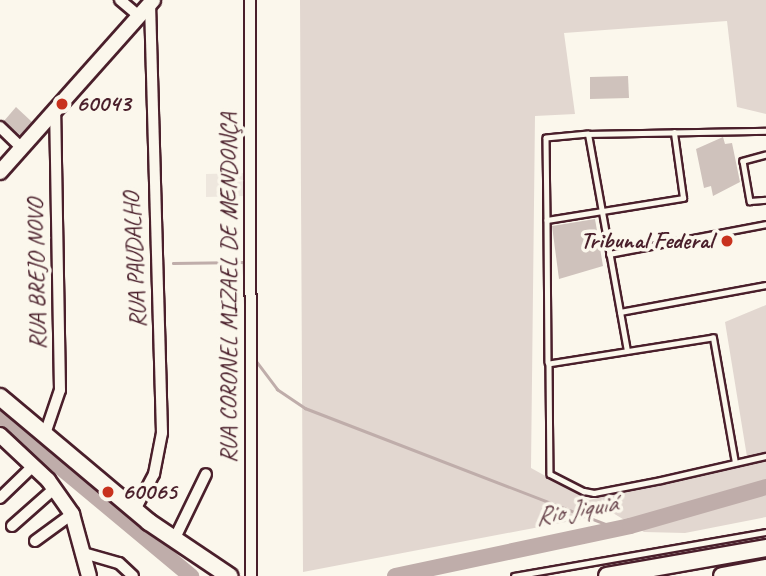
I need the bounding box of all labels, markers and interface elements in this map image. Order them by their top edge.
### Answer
place label: 60043 [76,90,131,118]
marker: 60043 [54,96,70,112]
street label: RUA CORONEL MIZAEL DE MENDONÇA [215,113,243,463]
street label: RUA PAUDALHO [117,192,153,328]
street label: RUA BREJO NOVO [21,197,53,351]
place label: Tribunal Federal [580,227,713,255]
marker: Tribunal Federal [719,233,735,249]
place label: 60065 [122,478,177,506]
marker: 60065 [100,484,116,500]
water label: Rio Jiquiá [532,487,620,533]

